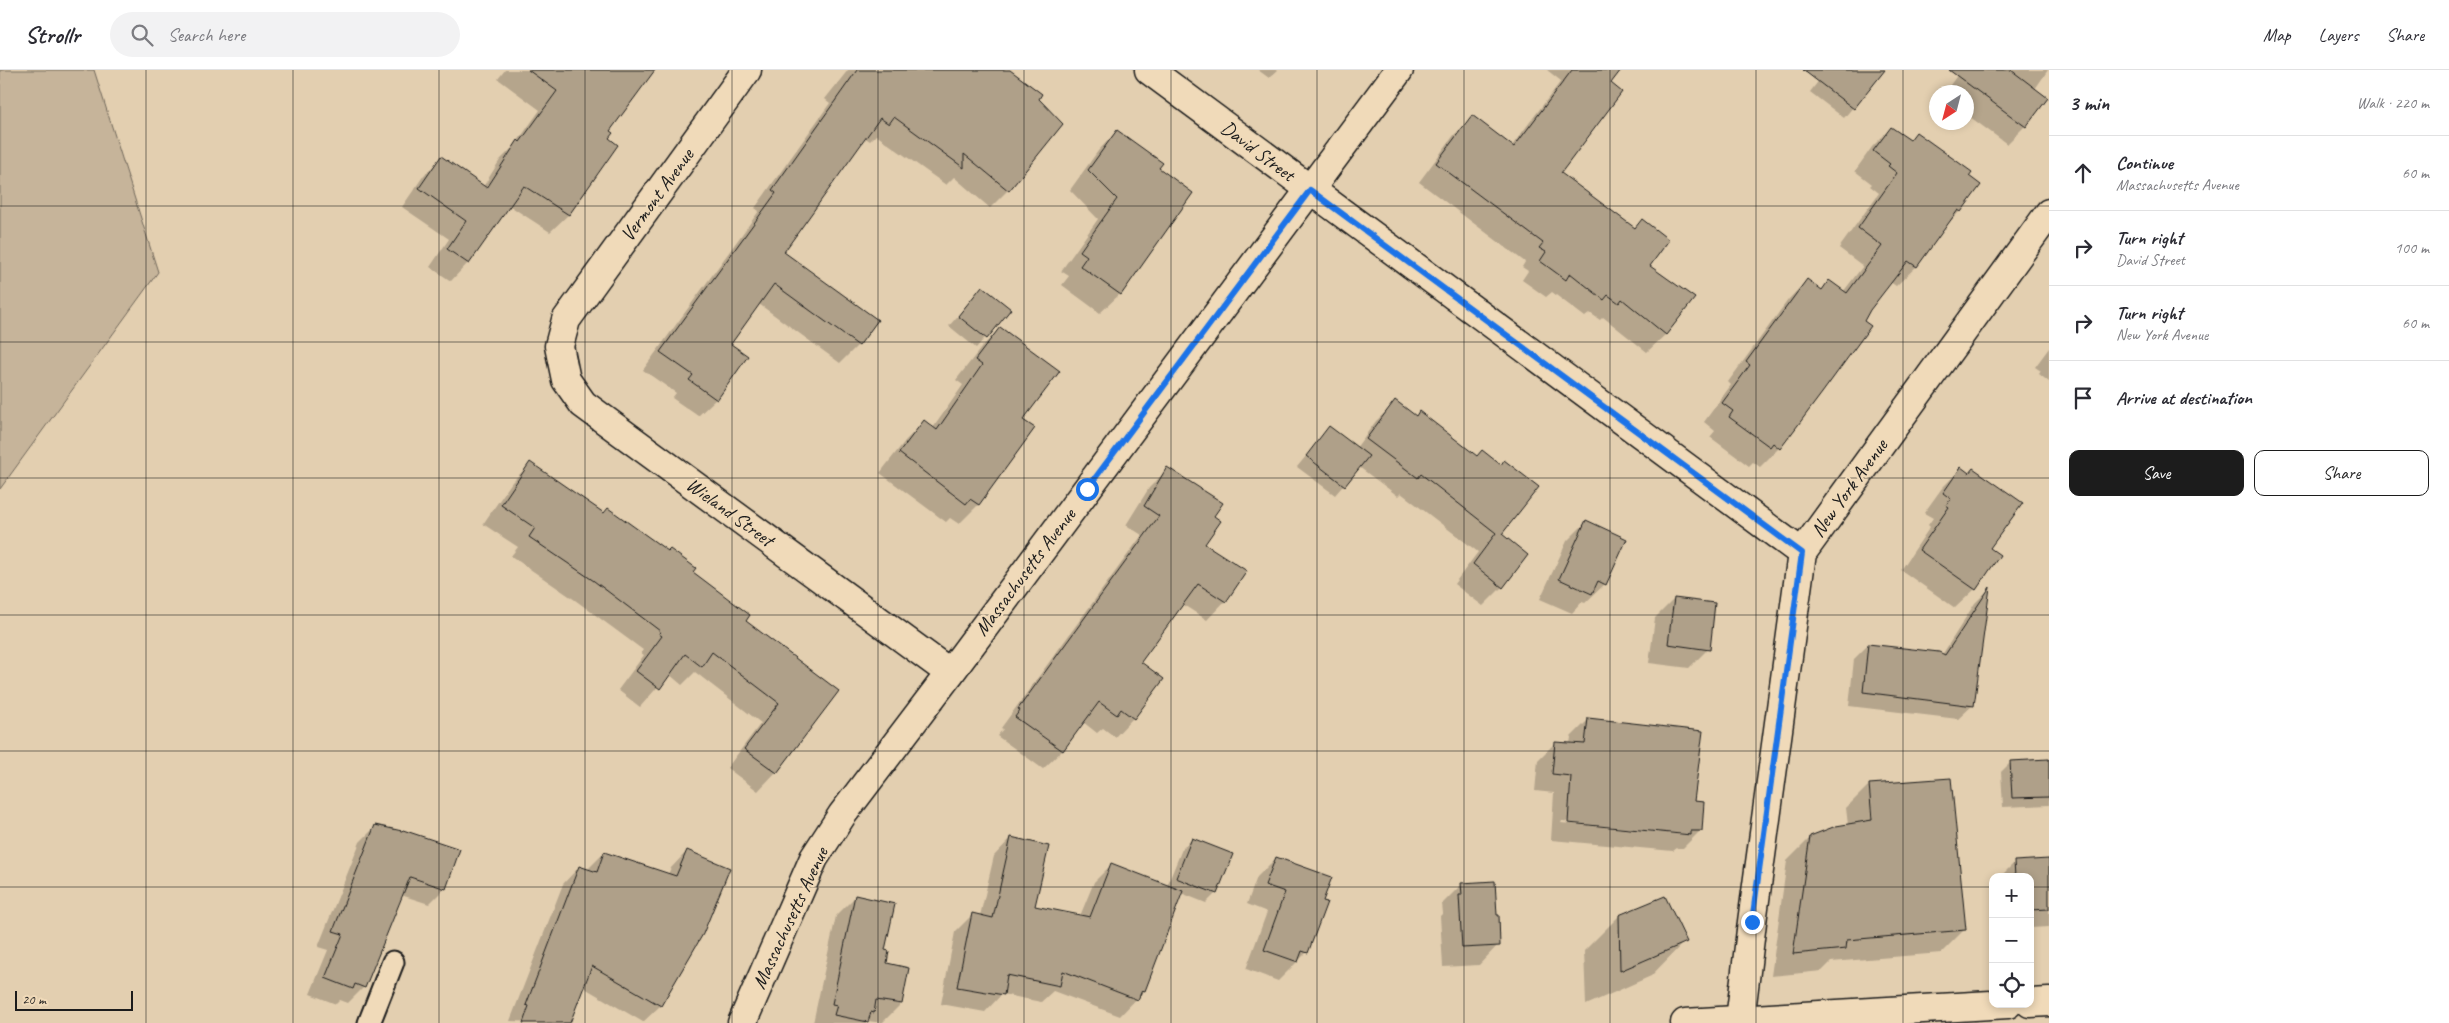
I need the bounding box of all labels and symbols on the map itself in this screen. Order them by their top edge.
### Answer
north arrow [1929,85,1974,130]
street label: David Street [1216,115,1302,188]
street label: Vermont Avenue [615,142,700,246]
street label: New York Avenue [1805,433,1894,542]
street label: Wieland Street [681,472,781,554]
route start [1076,478,1099,501]
street label: Massachusetts Avenue [969,502,1082,641]
street label: Massachusetts Avenue [746,842,834,993]
route end [1741,911,1764,934]
scale bar [15,988,132,1011]

